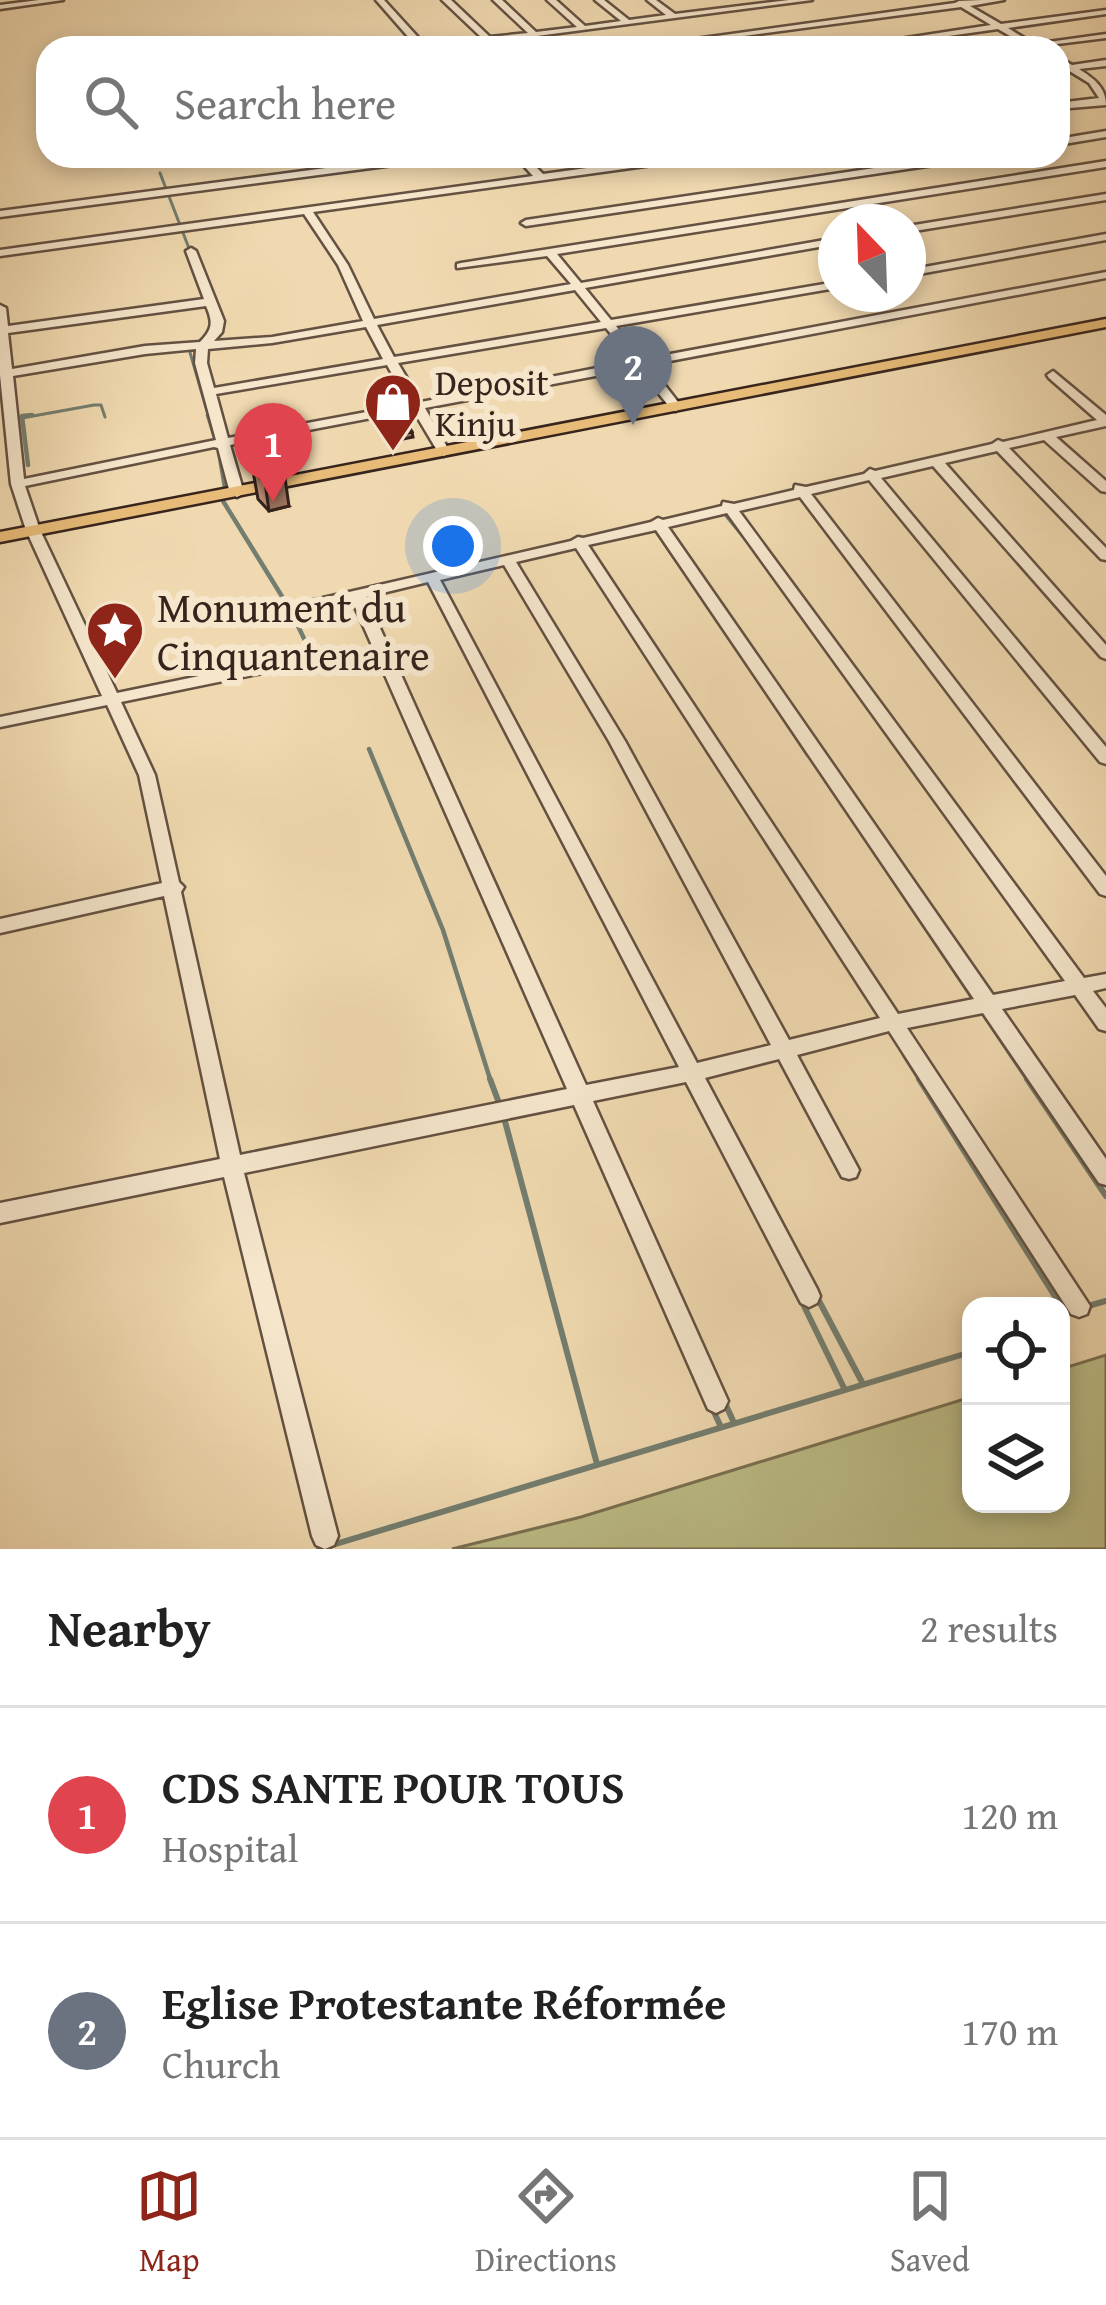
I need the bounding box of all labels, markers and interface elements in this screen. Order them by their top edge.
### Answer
search box [36,36,1070,168]
icon: search [78,69,144,135]
text: Search here [174,70,396,135]
north arrow [818,204,926,312]
pin: 2 [594,326,672,425]
place label: Deposit Kinju [435,355,549,449]
shop icon: Deposit Kinju [362,371,424,453]
pin: 1 [234,403,312,502]
your location [423,516,483,576]
place label: Monument du Cinquantenaire [157,576,430,685]
place icon: Monument du Cinquantenaire [84,599,146,681]
map controls [962,1297,1070,1513]
button: locate [962,1297,1070,1405]
button: layers [962,1405,1070,1513]
text: Nearby [48,1590,211,1665]
text: 2 results [920,1599,1058,1656]
text: CDS SANTE POUR TOUS [162,1754,625,1819]
text: 1 [77,1786,97,1843]
text: 120 m [961,1786,1058,1843]
text: Hospital [162,1819,298,1876]
text: Eglise Protestante Réformée [162,1970,726,2035]
text: 2 [77,2002,97,2059]
text: 170 m [961,2002,1058,2059]
text: Church [162,2035,280,2092]
tab: Map [136,2163,202,2283]
tab: Directions [475,2163,617,2283]
tab: Saved [890,2163,970,2283]

